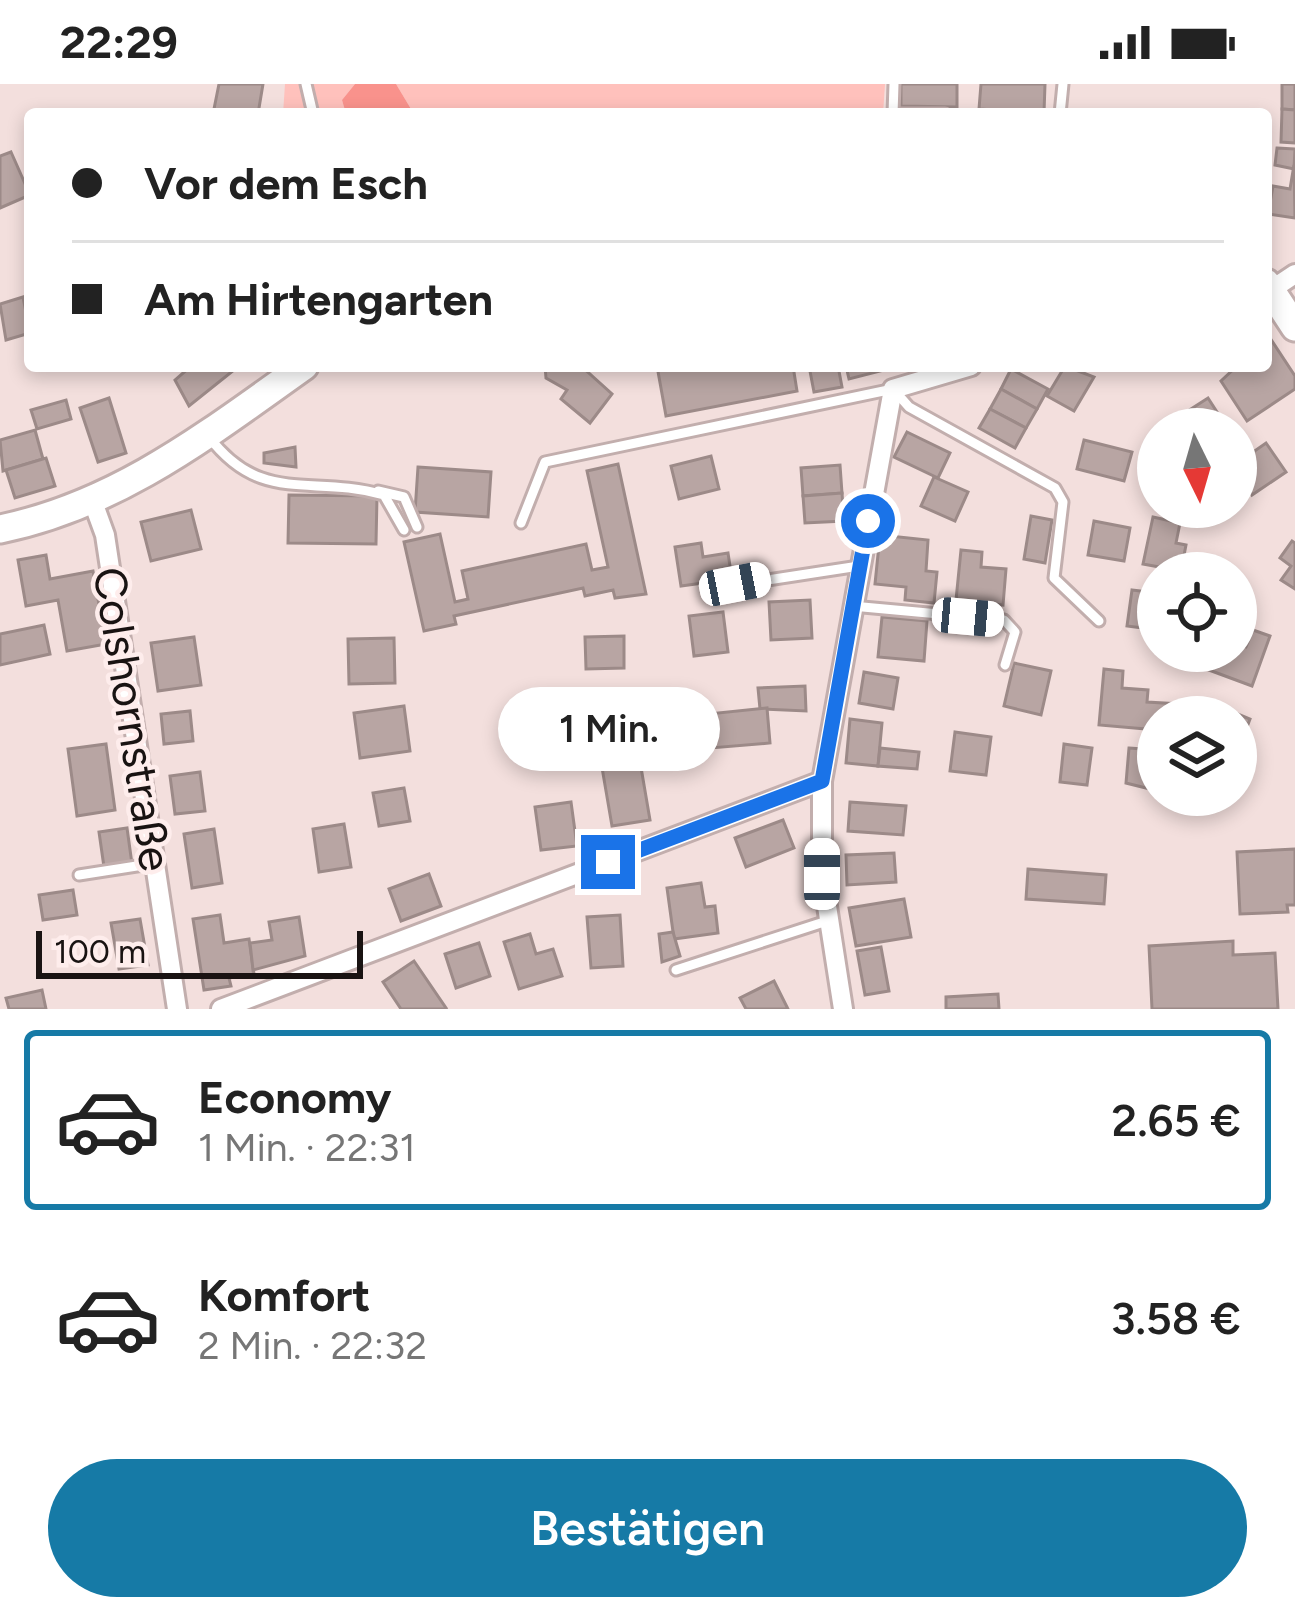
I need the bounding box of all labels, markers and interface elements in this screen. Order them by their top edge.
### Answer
text: 22:29 [60,15,178,69]
text: Vor dem Esch [144,156,428,210]
text: Am Hirtengarten [144,272,493,326]
north arrow [1137,408,1257,528]
map controls [1137,408,1257,816]
route start [841,494,895,548]
button: locate [1137,552,1257,672]
car [696,559,774,609]
street label: Colshornstraße [82,563,184,875]
car [931,596,1005,638]
callout: 1 Min. [497,688,719,772]
button: layers [1137,696,1257,816]
text: 1 Min. [559,705,659,752]
route end [581,835,635,889]
car [804,838,840,910]
scale bar [36,925,363,978]
text: 100 m [54,932,146,971]
icon: car [54,1066,162,1174]
text: Economy [198,1070,391,1124]
text: 2.65 € [1111,1093,1241,1147]
text: 1 Min. · 22:31 [198,1124,416,1171]
icon: car [54,1264,162,1372]
text: Komfort [198,1268,370,1322]
text: 3.58 € [1111,1291,1241,1345]
text: 2 Min. · 22:32 [198,1322,427,1369]
button: Bestätigen [48,1459,1247,1597]

